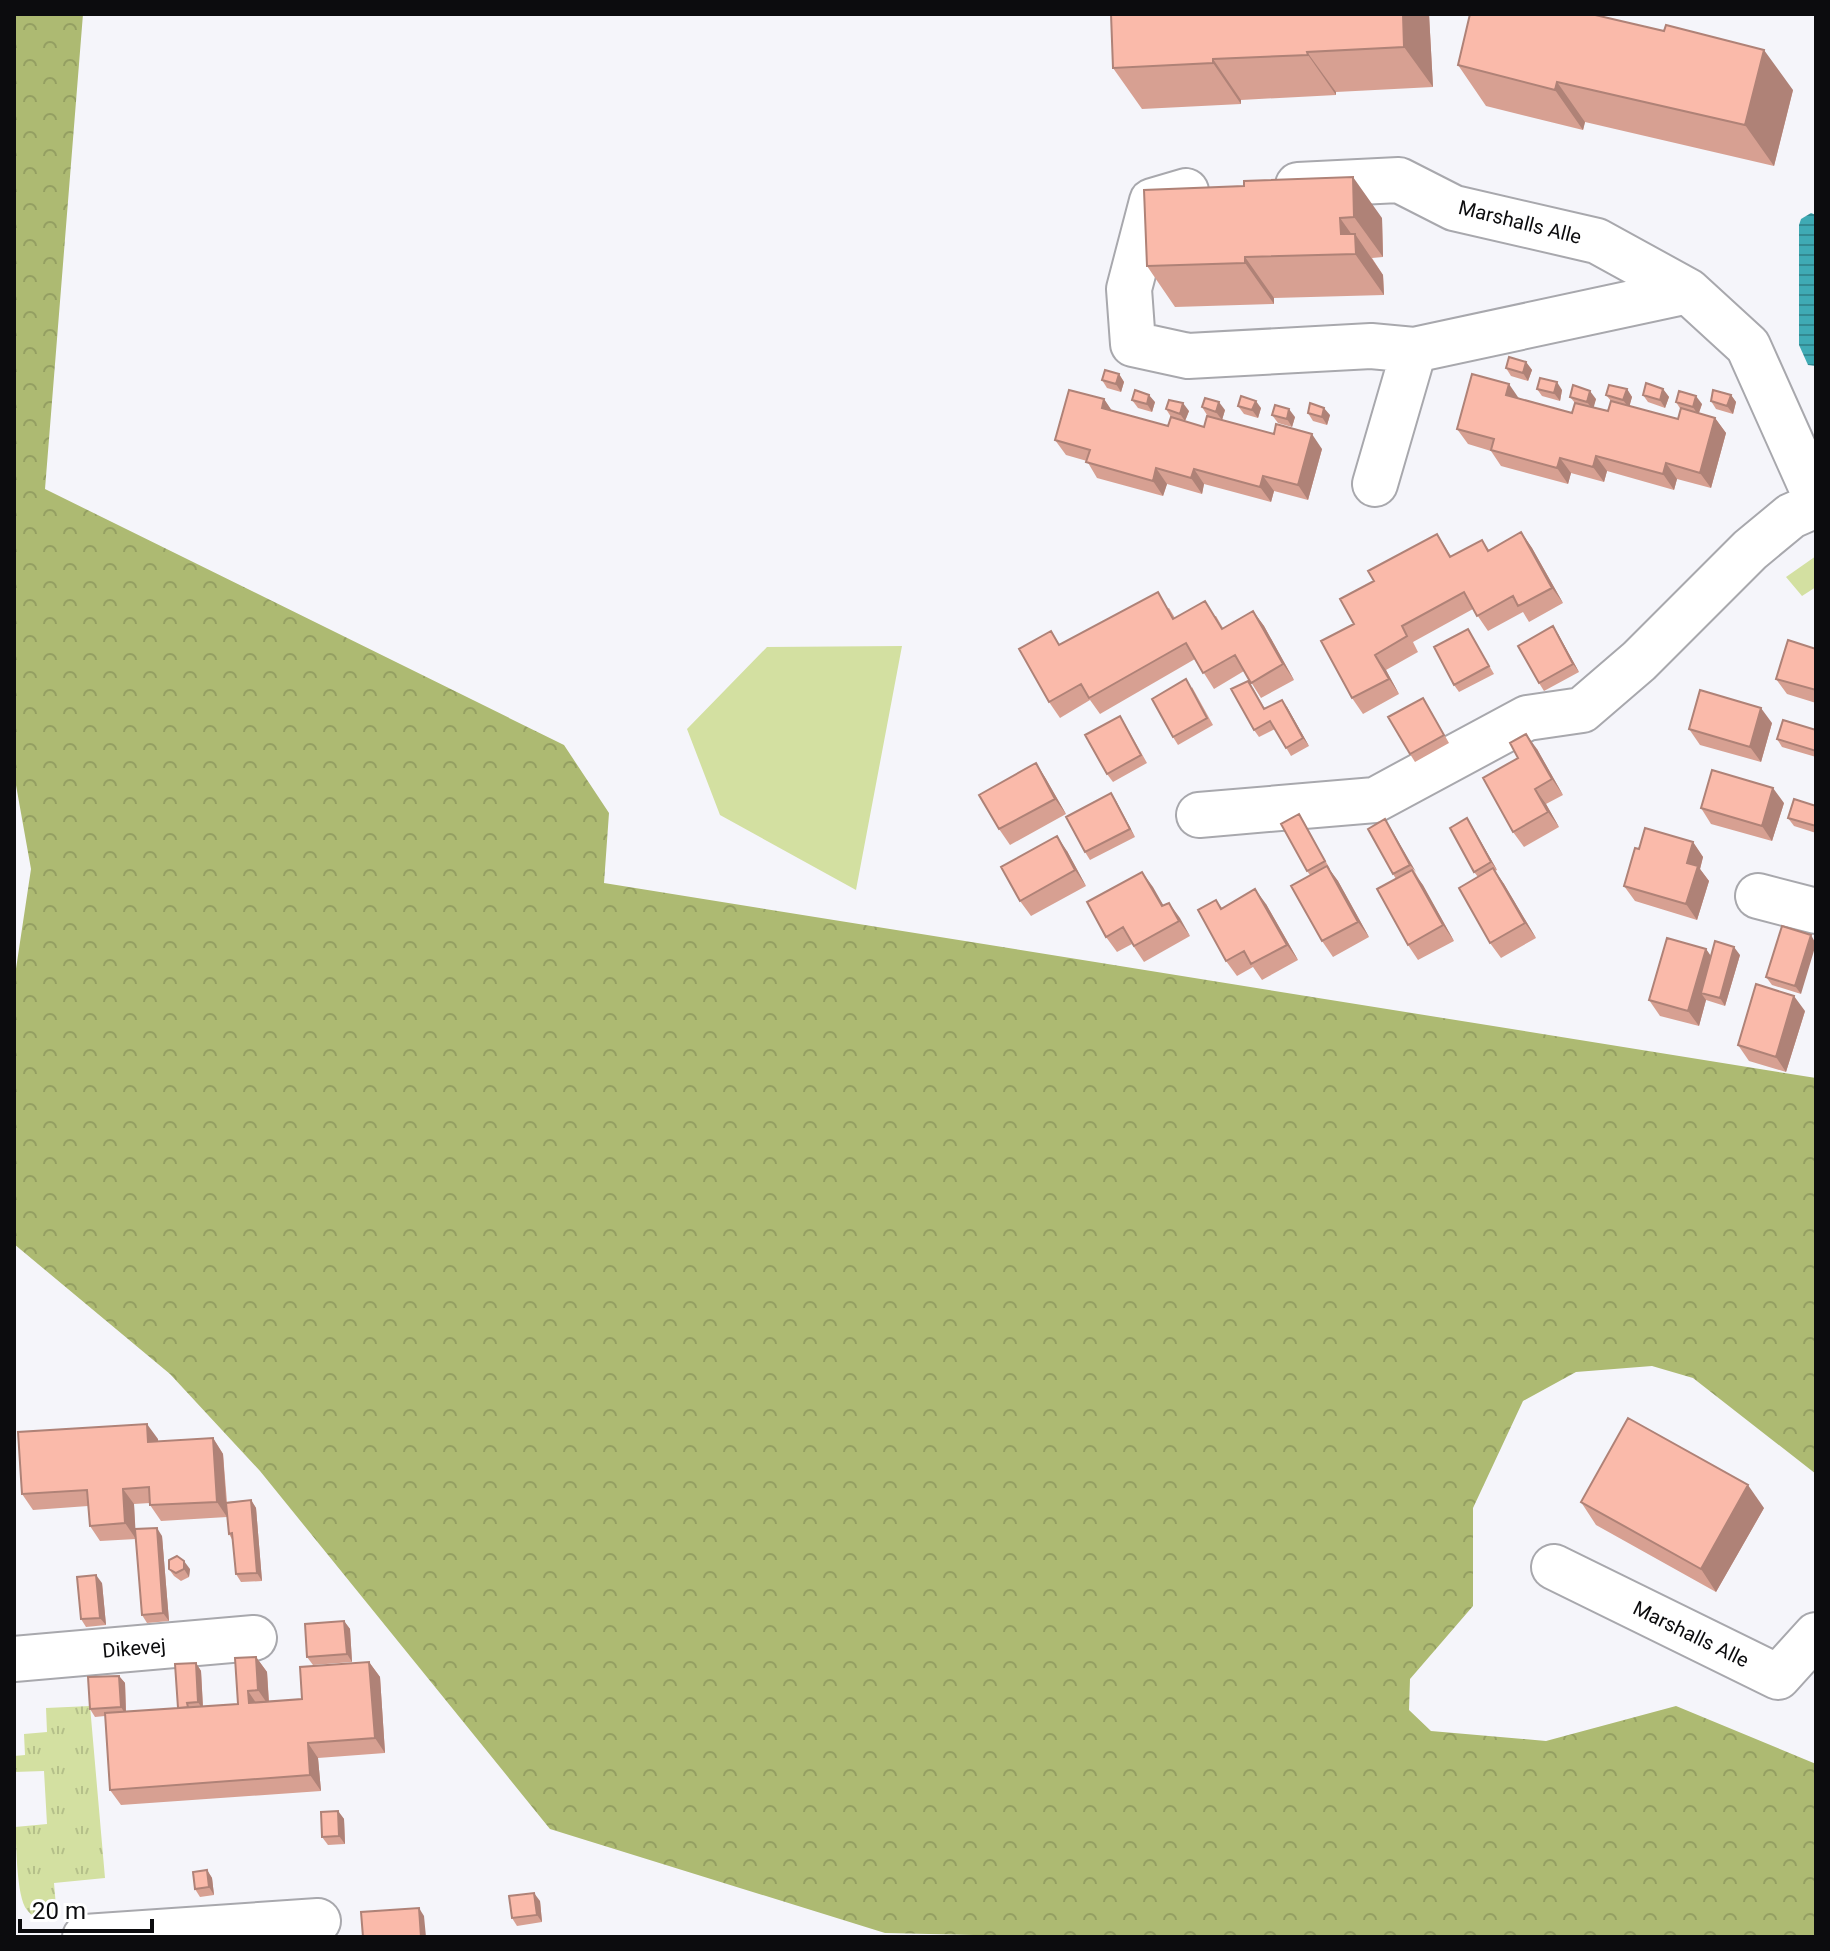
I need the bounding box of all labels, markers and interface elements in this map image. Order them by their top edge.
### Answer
street label: Marshalls Alle [1456,195,1584,249]
street label: Marshalls Alle [1629,1596,1753,1672]
street label: Dikevej [101,1633,167,1663]
scale bar [20,1883,152,1933]
text: 20 m [32,1897,86,1925]

